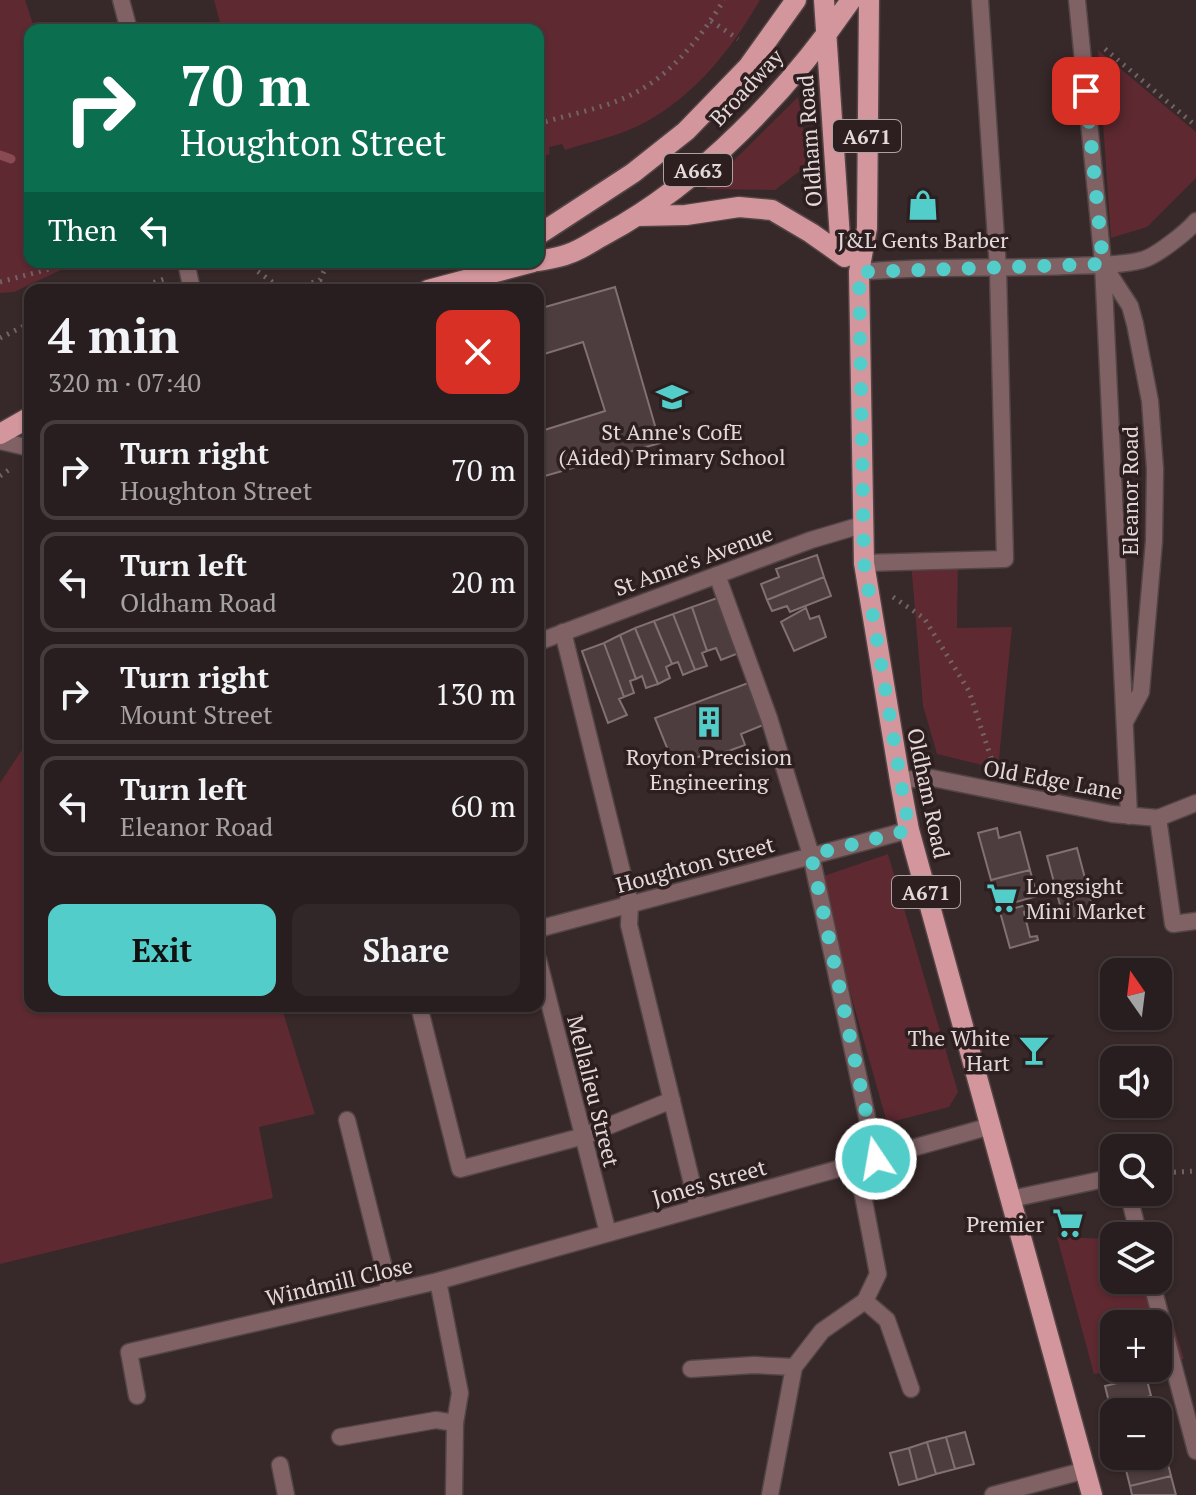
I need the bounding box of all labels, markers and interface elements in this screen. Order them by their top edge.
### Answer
street label: Broadway [703,41,790,132]
text: 70 m [180,48,310,122]
icon: right [48,56,152,160]
pin [1052,57,1120,125]
icon: arrive [1064,69,1108,113]
street label: Oldham Road [790,74,828,208]
text: Houghton Street [180,119,446,166]
road number: A671 [833,120,901,152]
road number: A663 [664,154,732,186]
shop icon: J&L Gents Barber [906,188,940,222]
icon: left [133,208,177,252]
text: Then [48,210,117,250]
place label: J&L Gents Barber [838,225,1009,254]
text: 4 min [48,303,179,367]
button: close [436,310,520,394]
text: 320 m · 07:40 [48,365,201,399]
school or university icon: St Anne's CofE (Aided) Primary School [655,380,689,414]
place label: St Anne's CofE (Aided) Primary School [558,417,786,471]
street label: Eleanor Road [1115,426,1144,556]
text: Turn right [120,433,269,473]
icon: right [52,448,96,492]
text: 70 m [451,450,516,490]
text: Houghton Street [120,473,312,507]
street label: St Anne's Avenue [610,518,776,602]
text: Turn left [120,545,247,585]
icon: left [52,560,96,604]
text: 20 m [451,562,516,602]
text: Oldham Road [120,585,277,619]
text: Turn right [120,657,269,697]
icon: right [52,672,96,716]
text: 130 m [435,674,516,714]
text: Mount Street [120,697,273,731]
building icon: Royton Precision Engineering [692,705,726,739]
street label: Oldham Road [901,725,957,861]
place label: Royton Precision Engineering [626,742,792,796]
street label: Old Edge Lane [981,752,1125,806]
text: Turn left [120,769,247,809]
icon: left [52,784,96,828]
text: 60 m [451,786,516,826]
text: Eleanor Road [120,809,273,843]
street label: Houghton Street [613,829,777,899]
place label: Longsight Mini Market [1026,871,1146,925]
road number: A671 [892,876,960,908]
supermarket icon: Longsight Mini Market [985,881,1019,915]
button: Exit [48,904,276,996]
button: Share [292,904,520,996]
north arrow [1100,958,1172,1030]
map controls [1100,958,1172,1470]
street label: Mellalieu Street [561,1012,627,1170]
place label: The White Hart [908,1023,1010,1077]
bar icon: The White Hart [1017,1033,1051,1067]
button: sound [1100,1046,1172,1118]
position arrow [834,1117,918,1201]
button: search [1100,1134,1172,1206]
street label: Jones Street [649,1152,769,1212]
supermarket icon: Premier [1051,1206,1085,1240]
place label: Premier [966,1209,1045,1238]
button: layers [1100,1222,1172,1294]
street label: Windmill Close [263,1250,415,1312]
button: + [1100,1310,1172,1382]
button: − [1100,1398,1172,1470]

